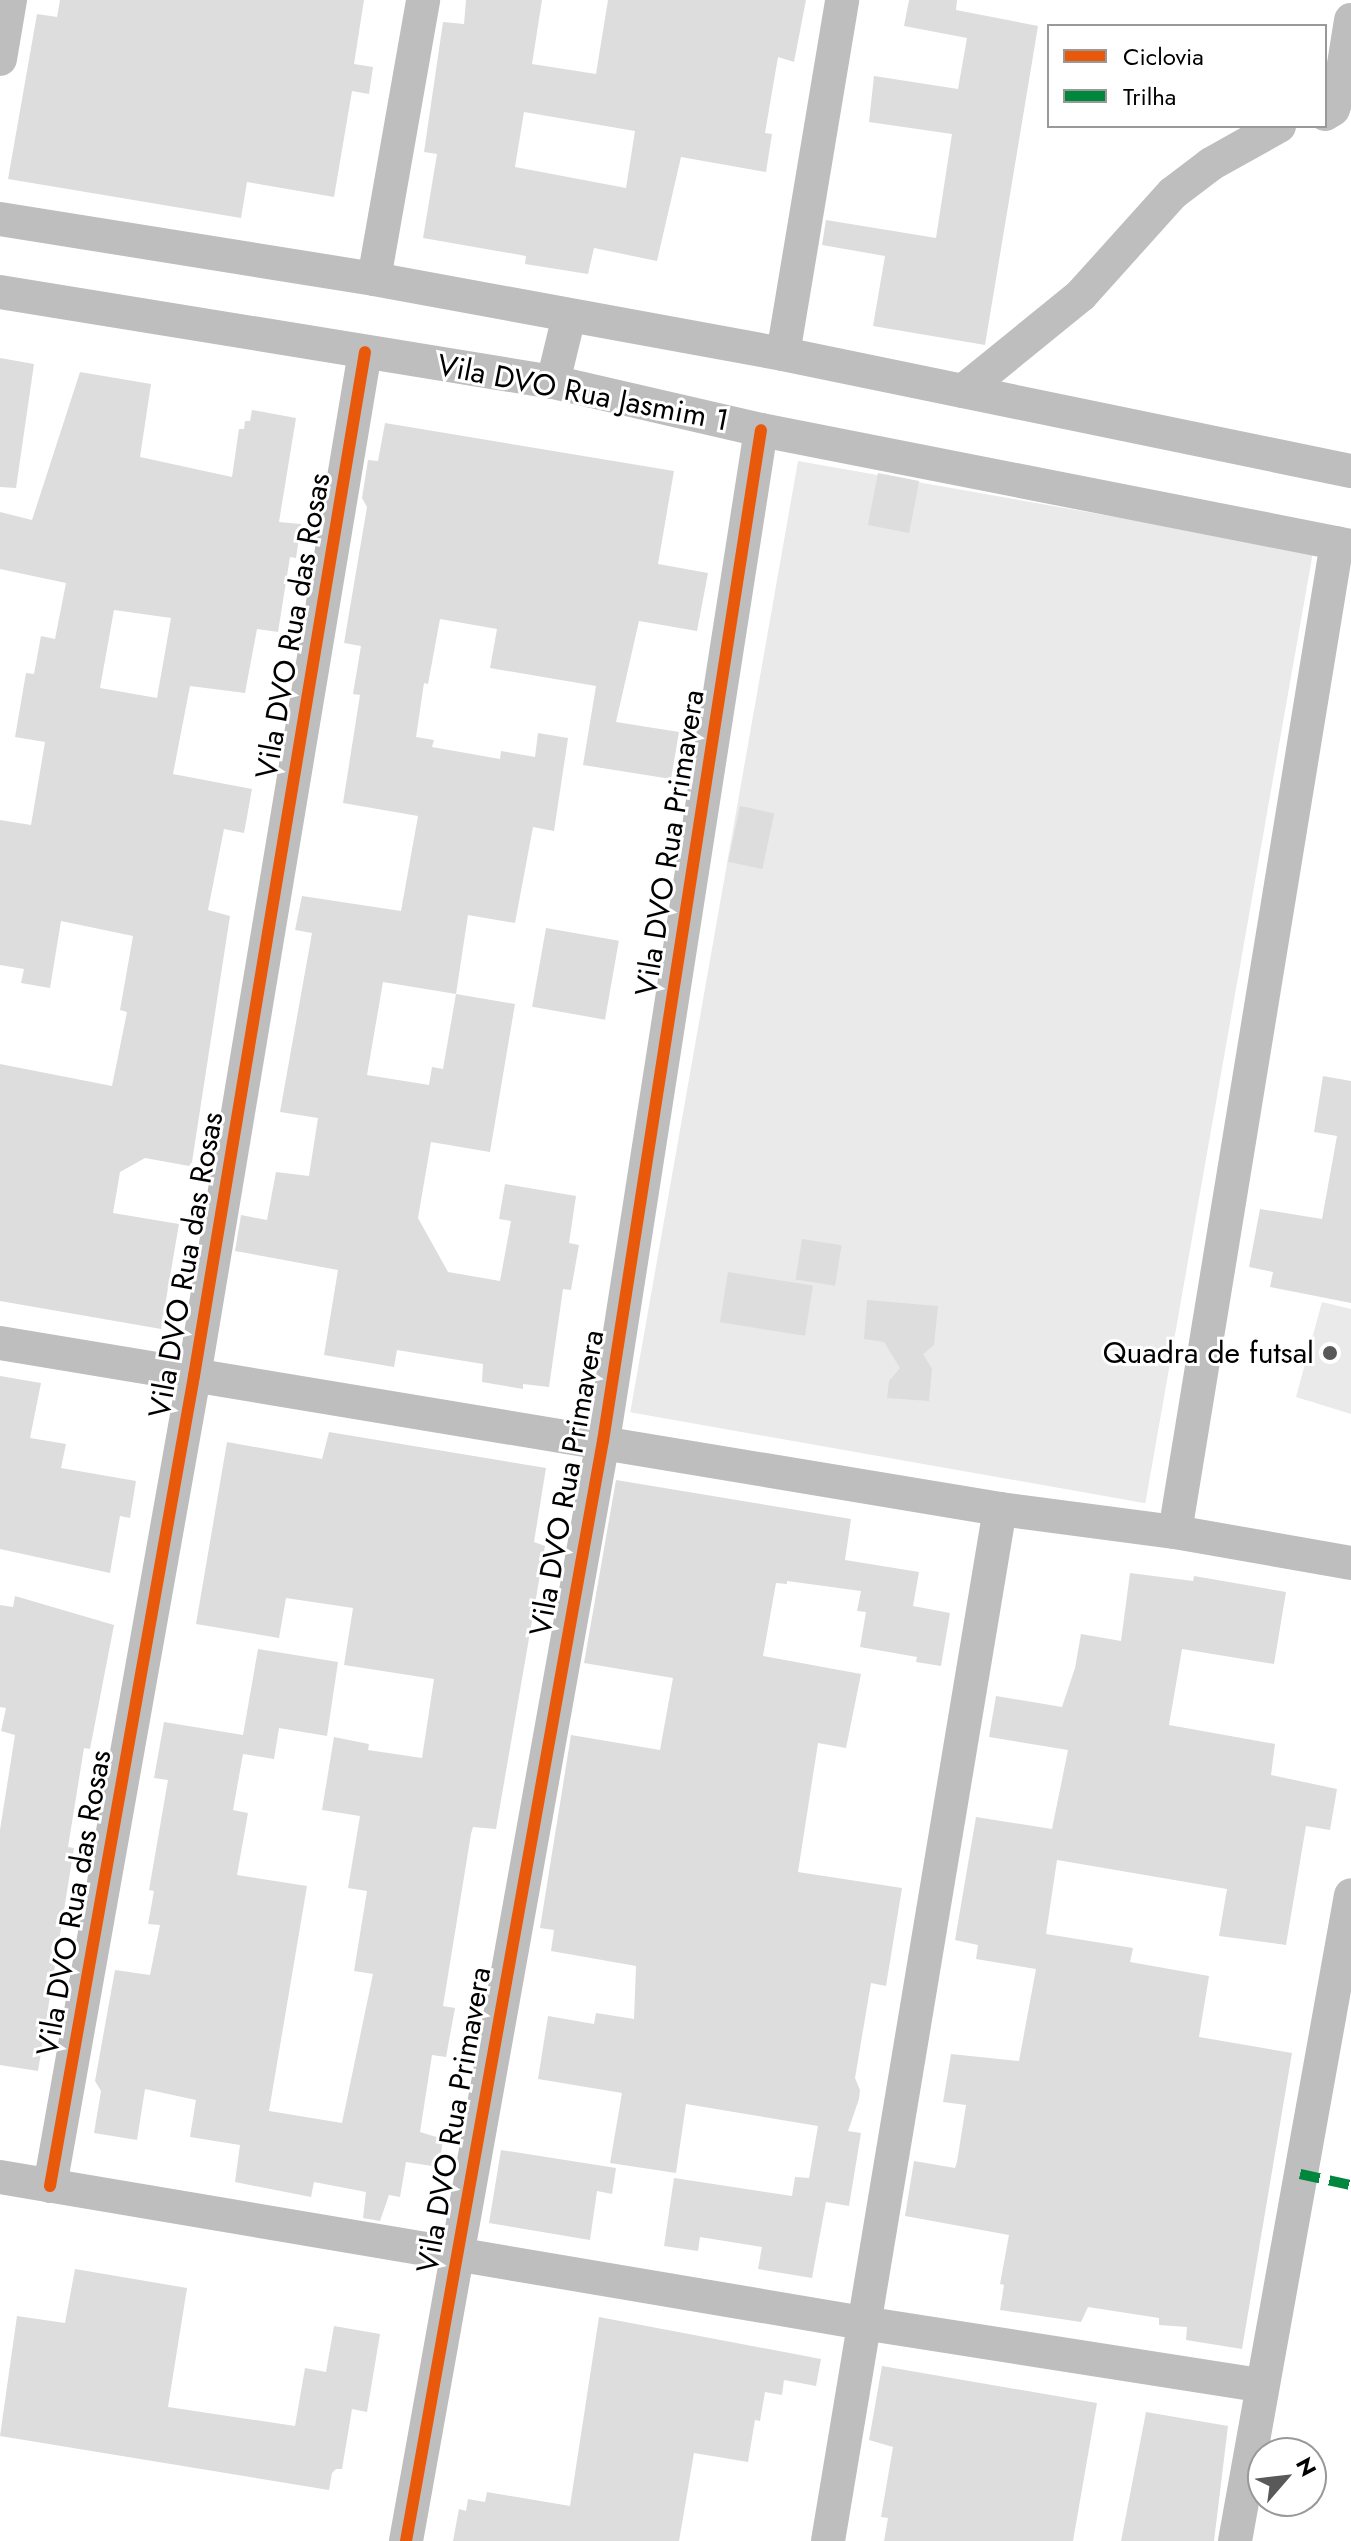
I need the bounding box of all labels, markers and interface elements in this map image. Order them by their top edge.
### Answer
legend [1047,24,1327,128]
text: Ciclovia [1123,39,1204,74]
text: Trilha [1123,79,1176,114]
street label: Vila DVO Rua Jasmim 1 [434,347,732,439]
street label: Vila DVO Rua das Rosas [248,470,338,782]
street label: Vila DVO Rua Primavera [628,687,712,999]
street label: Vila DVO Rua das Rosas [141,1109,231,1421]
street label: Vila DVO Rua Primavera [522,1327,612,1639]
place label: Quadra de futsal [1103,1335,1314,1371]
marker: Quadra de futsal [1321,1344,1339,1362]
street label: Vila DVO Rua das Rosas [29,1747,119,2059]
street label: Vila DVO Rua Primavera [409,1964,499,2276]
north arrow [1247,2437,1327,2517]
text: N [1288,2451,1325,2482]

